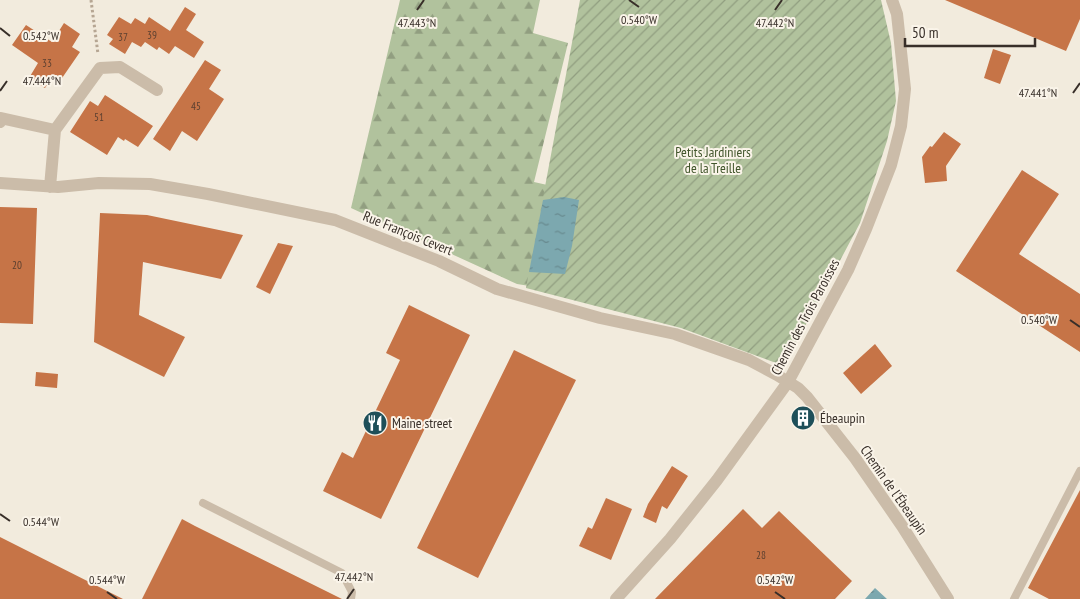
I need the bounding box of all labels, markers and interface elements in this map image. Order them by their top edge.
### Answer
text: 0.540°W [621,12,657,27]
text: 47.443°N [398,15,436,30]
text: 47.442°N [756,15,794,30]
scale bar [905,15,1035,47]
text: 50 m [912,23,938,42]
text: 0.542°W [23,28,59,43]
house number: 39 [147,28,157,42]
house number: 37 [118,30,128,44]
house number: 33 [42,56,52,70]
text: 47.444°N [23,73,61,88]
text: 47.441°N [1019,85,1057,100]
house number: 45 [191,99,201,113]
house number: 51 [94,110,104,124]
park label: Petits Jardiniers de la Treille [675,143,751,177]
street label: Rue François Cevert [360,207,456,259]
street label: Chemin des Trois Paroisses [767,256,843,378]
house number: 20 [12,258,22,272]
text: 0.540°W [1021,312,1057,327]
building icon: Ébeaupin [790,405,816,431]
place label: Ébeaupin [820,409,865,427]
restaurant icon: Maine street [362,410,388,436]
place label: Maine street [392,414,452,432]
street label: Chemin de l'Ébeaupin [857,442,931,538]
text: 0.544°W [23,514,59,529]
house number: 28 [756,548,766,562]
text: 47.442°N [335,569,373,584]
text: 0.544°W [89,572,125,587]
text: 0.542°W [757,572,793,587]

